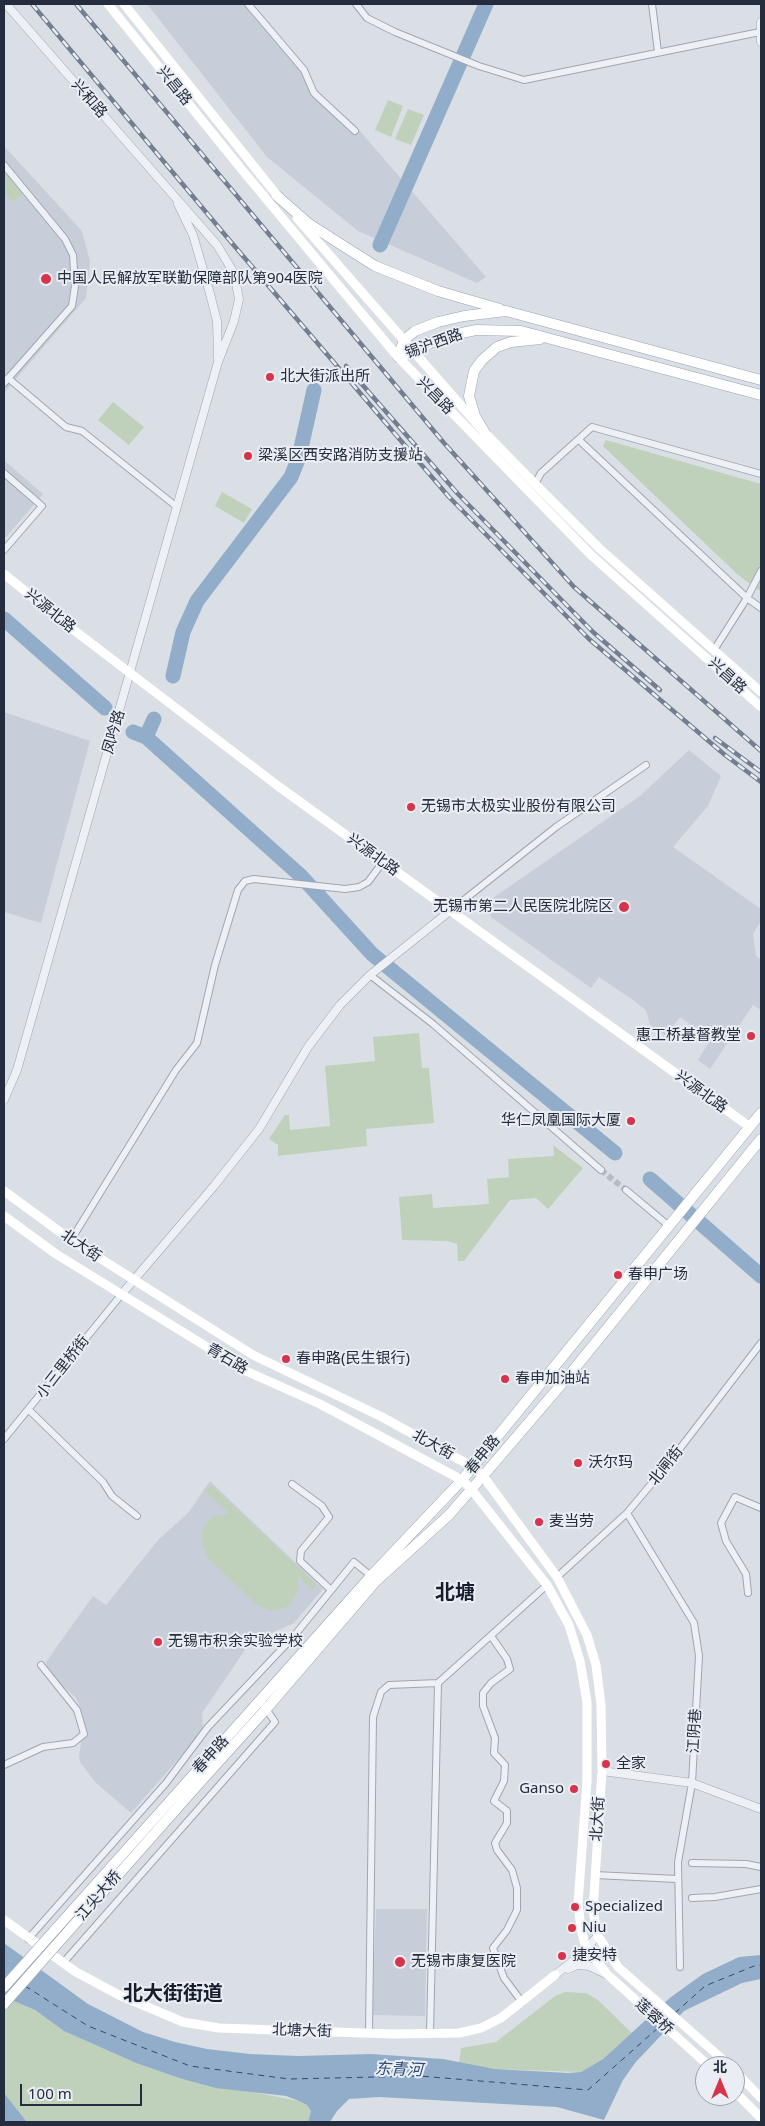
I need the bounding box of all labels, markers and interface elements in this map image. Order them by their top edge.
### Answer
street label: 兴昌路 [153,63,195,109]
street label: 兴和路 [67,76,111,122]
place label: 中国人民解放军联勤保障部队第904医院 [57,270,323,288]
marker: 中国人民解放军联勤保障部队第904医院 [39,272,53,286]
street label: 锡沪西路 [403,325,465,363]
place label: 北大街派出所 [280,368,370,386]
marker: 北大街派出所 [264,371,276,383]
street label: 兴昌路 [413,374,457,418]
place label: 梁溪区西安路消防支援站 [258,447,423,465]
marker: 梁溪区西安路消防支援站 [242,450,254,462]
street label: 兴源北路 [21,585,79,637]
street label: 兴昌路 [704,654,750,698]
street label: 凤吟路 [99,708,129,756]
place label: 无锡市太极实业股份有限公司 [421,798,616,816]
marker: 无锡市太极实业股份有限公司 [405,801,417,813]
street label: 兴源北路 [343,830,403,880]
place label: 无锡市第二人民医院北院区 [433,898,613,916]
marker: 无锡市第二人民医院北院区 [617,900,631,914]
place label: 惠工桥基督教堂 [636,1027,741,1045]
marker: 惠工桥基督教堂 [745,1030,757,1042]
street label: 兴源北路 [671,1067,731,1117]
place label: 华仁凤凰国际大厦 [501,1112,621,1130]
marker: 华仁凤凰国际大厦 [625,1115,637,1127]
street label: 北大街 [57,1226,105,1266]
place label: 春申广场 [628,1266,688,1284]
marker: 春申广场 [612,1269,624,1281]
street label: 小三里桥街 [33,1332,93,1402]
street label: 青石路 [203,1340,251,1378]
place label: 春申路(民生银行) [296,1350,410,1368]
marker: 春申路(民生银行) [280,1353,292,1365]
place label: 春申加油站 [515,1370,590,1388]
marker: 春申加油站 [499,1373,511,1385]
street label: 北大街 [409,1426,457,1464]
street label: 春申路 [462,1432,504,1478]
street label: 北闸街 [645,1443,687,1489]
place label: 沃尔玛 [588,1454,633,1472]
marker: 沃尔玛 [572,1457,584,1469]
place label: 麦当劳 [549,1513,594,1531]
marker: 麦当劳 [533,1516,545,1528]
district label: 北塘 [435,1581,475,1605]
place label: 无锡市积余实验学校 [168,1633,303,1651]
marker: 无锡市积余实验学校 [152,1636,164,1648]
street label: 江阴巷 [685,1708,705,1754]
street label: 春申路 [189,1732,233,1778]
place label: 全家 [616,1755,646,1773]
marker: 全家 [600,1758,612,1770]
place label: Ganso [519,1780,564,1798]
marker: Ganso [568,1783,580,1795]
street label: 北大街 [587,1796,609,1842]
street label: 江尖大桥 [73,1867,125,1925]
place label: Specialized [585,1898,663,1916]
marker: Specialized [569,1901,581,1913]
place label: Niu [582,1919,607,1937]
marker: Niu [566,1922,578,1934]
place label: 捷安特 [572,1947,617,1965]
marker: 捷安特 [556,1950,568,1962]
place label: 无锡市康复医院 [411,1953,516,1971]
marker: 无锡市康复医院 [393,1955,407,1969]
district label: 北大街街道 [123,1982,223,2006]
street label: 莲蓉桥 [631,1995,677,2039]
street label: 北塘大街 [272,2021,332,2041]
north arrow [695,2056,745,2106]
text: 北 [713,2057,727,2076]
water label: 东青河 [375,2060,423,2080]
scale bar [22,2074,145,2106]
text: 100 m [28,2083,72,2103]

